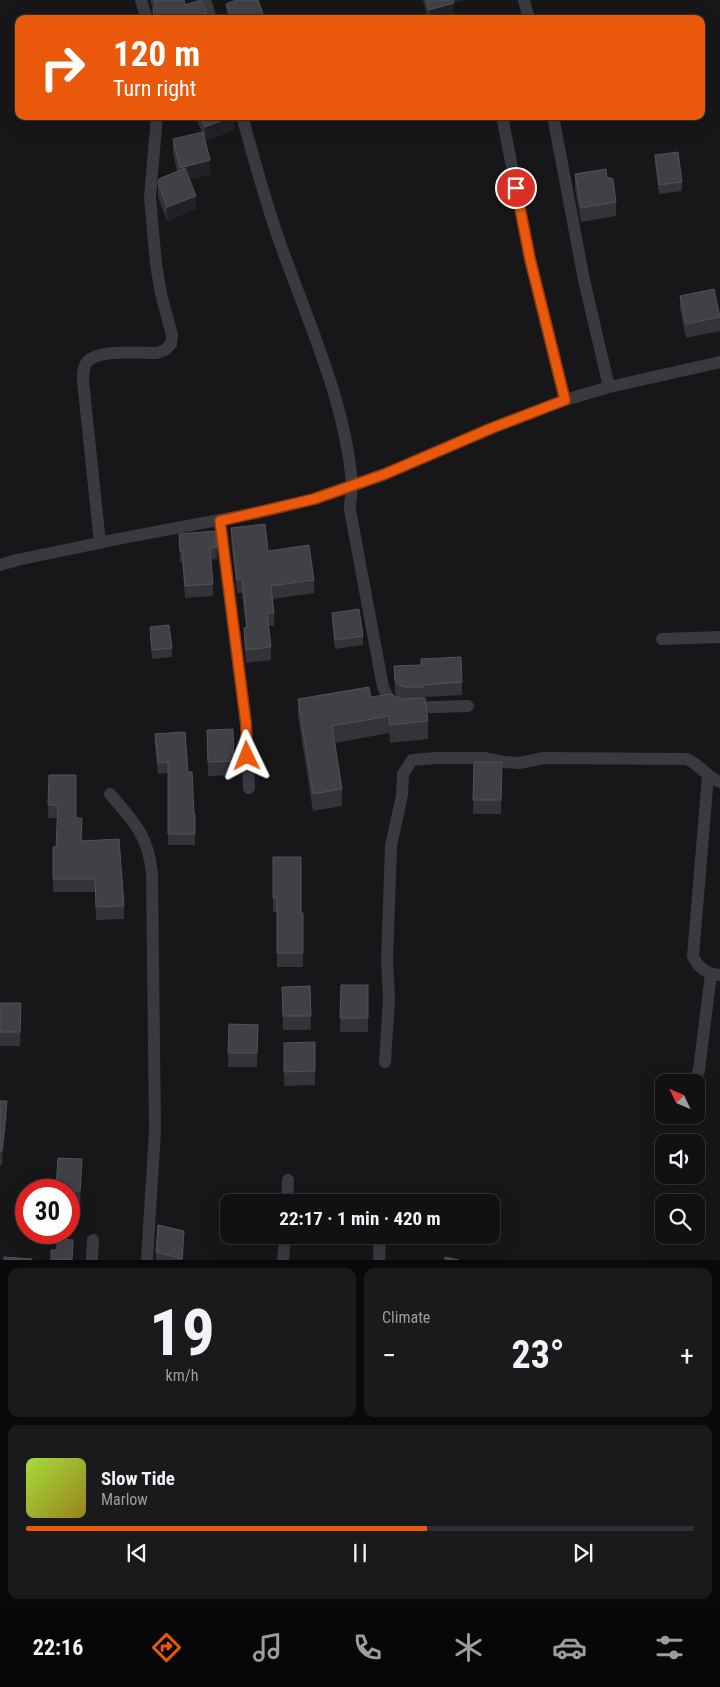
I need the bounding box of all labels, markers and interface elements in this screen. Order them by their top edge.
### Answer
text: 120 m [113,34,200,75]
icon: right [30,35,95,100]
text: Turn right [113,76,196,101]
pin [495,167,537,209]
icon: arrive [502,174,530,202]
position arrow [220,729,272,781]
north arrow [655,1074,705,1124]
map controls [655,1074,705,1244]
button: sound [655,1134,705,1184]
speed limit sign: 30 [15,1179,80,1244]
button: search [655,1194,705,1244]
text: 22:17 · 1 min · 420 m [279,1207,441,1230]
text: 19 [149,1295,215,1371]
text: Climate [382,1308,430,1327]
text: 23° [511,1333,565,1377]
text: − [382,1339,396,1372]
text: + [680,1339,694,1372]
text: km/h [166,1366,198,1385]
text: Slow Tide [101,1467,175,1490]
text: Marlow [101,1490,148,1509]
icon: previous [123,1539,151,1567]
icon: pause [346,1539,374,1567]
icon: next [569,1539,597,1567]
icon: directions [149,1630,184,1665]
icon: music [250,1630,285,1665]
icon: phone [350,1630,385,1665]
icon: climate [451,1630,486,1665]
icon: car [552,1630,587,1665]
icon: filters [652,1630,687,1665]
text: 22:16 [33,1635,83,1660]

